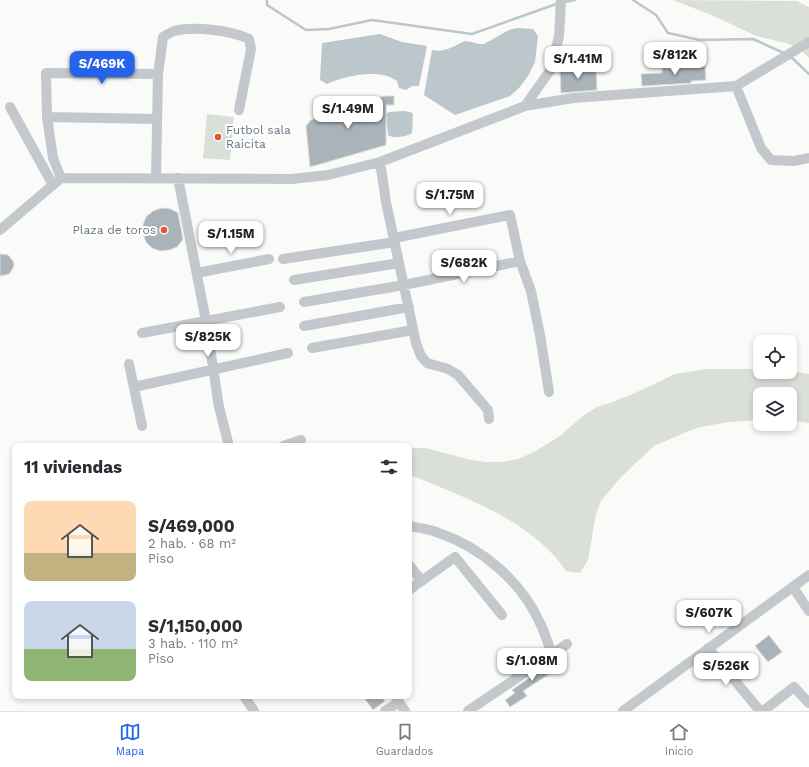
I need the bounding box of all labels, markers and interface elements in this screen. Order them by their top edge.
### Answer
pin: S/812K [642,42,708,76]
pin: S/1.41M [541,46,615,80]
text: S/812K [653,47,697,62]
pin: S/469K [69,51,135,85]
text: S/1.41M [553,51,603,66]
text: S/469K [79,56,125,71]
pin: S/1.49M [311,96,385,130]
text: S/1.49M [322,101,374,116]
place label: Futbol sala Raicita [226,123,291,151]
marker: Futbol sala Raicita [213,132,223,142]
pin: S/1.75M [413,182,487,216]
text: S/1.75M [425,187,475,202]
pin: S/1.15M [194,221,268,255]
place label: Plaza de toros [72,223,156,237]
marker: Plaza de toros [159,225,169,235]
text: S/1.15M [207,226,255,241]
pin: S/682K [431,250,497,284]
text: S/682K [441,255,487,270]
pin: S/825K [175,324,241,358]
text: S/825K [185,329,231,344]
map controls [753,335,797,431]
button: locate [753,335,797,379]
button: layers [753,387,797,431]
icon: filters [378,456,400,478]
text: 11 viviendas [24,457,122,477]
text: S/469,000 [148,516,235,536]
icon: home [56,517,104,565]
text: 2 hab. · 68 m² [148,536,236,551]
text: Piso [148,551,174,566]
pin: S/607K [676,600,742,634]
text: S/607K [686,605,732,620]
text: S/1,150,000 [148,616,243,636]
icon: home [56,617,104,665]
text: 3 hab. · 110 m² [148,636,238,651]
pin: S/1.08M [495,648,569,682]
text: Piso [148,651,174,666]
text: S/1.08M [506,653,558,668]
pin: S/526K [693,653,759,687]
text: S/526K [703,658,749,673]
tab: Mapa [116,721,144,758]
tab: Guardados [376,721,433,758]
tab: Inicio [665,721,693,758]

